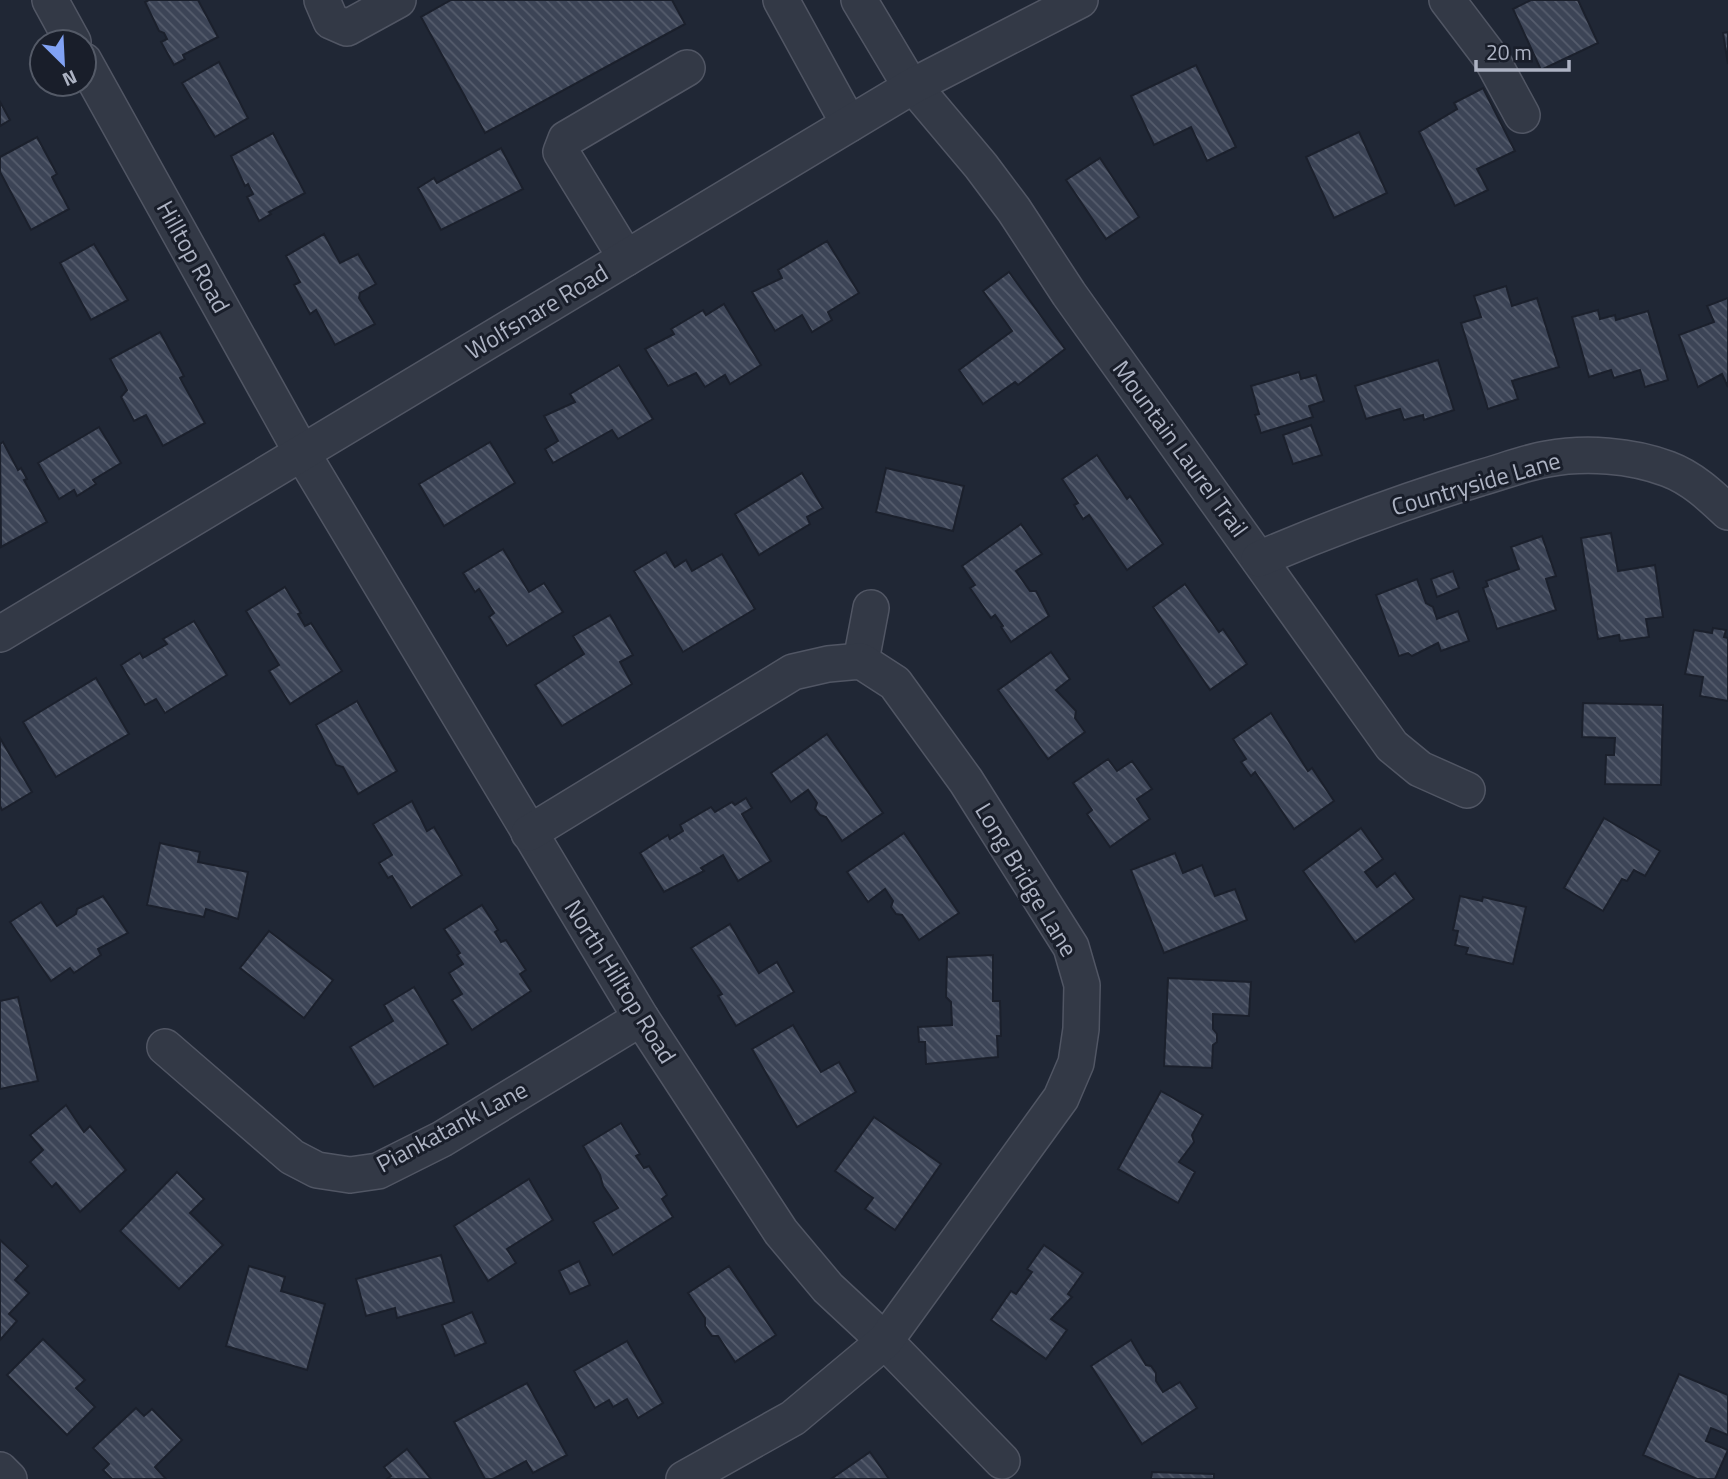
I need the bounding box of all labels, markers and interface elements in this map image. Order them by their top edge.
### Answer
north arrow [28,28,98,98]
scale bar [1476,28,1569,72]
text: 20 m [1486,36,1532,68]
text: N [58,63,82,95]
street label: Hilltop Road [148,194,240,319]
street label: Wolfsnare Road [458,254,615,368]
street label: Mountain Laurel Trail [1104,352,1257,544]
street label: Countryside Lane [1387,442,1564,524]
street label: Long Bridge Lane [967,796,1087,963]
street label: North Hilltop Road [556,893,686,1070]
street label: Piankatank Lane [370,1071,533,1181]

